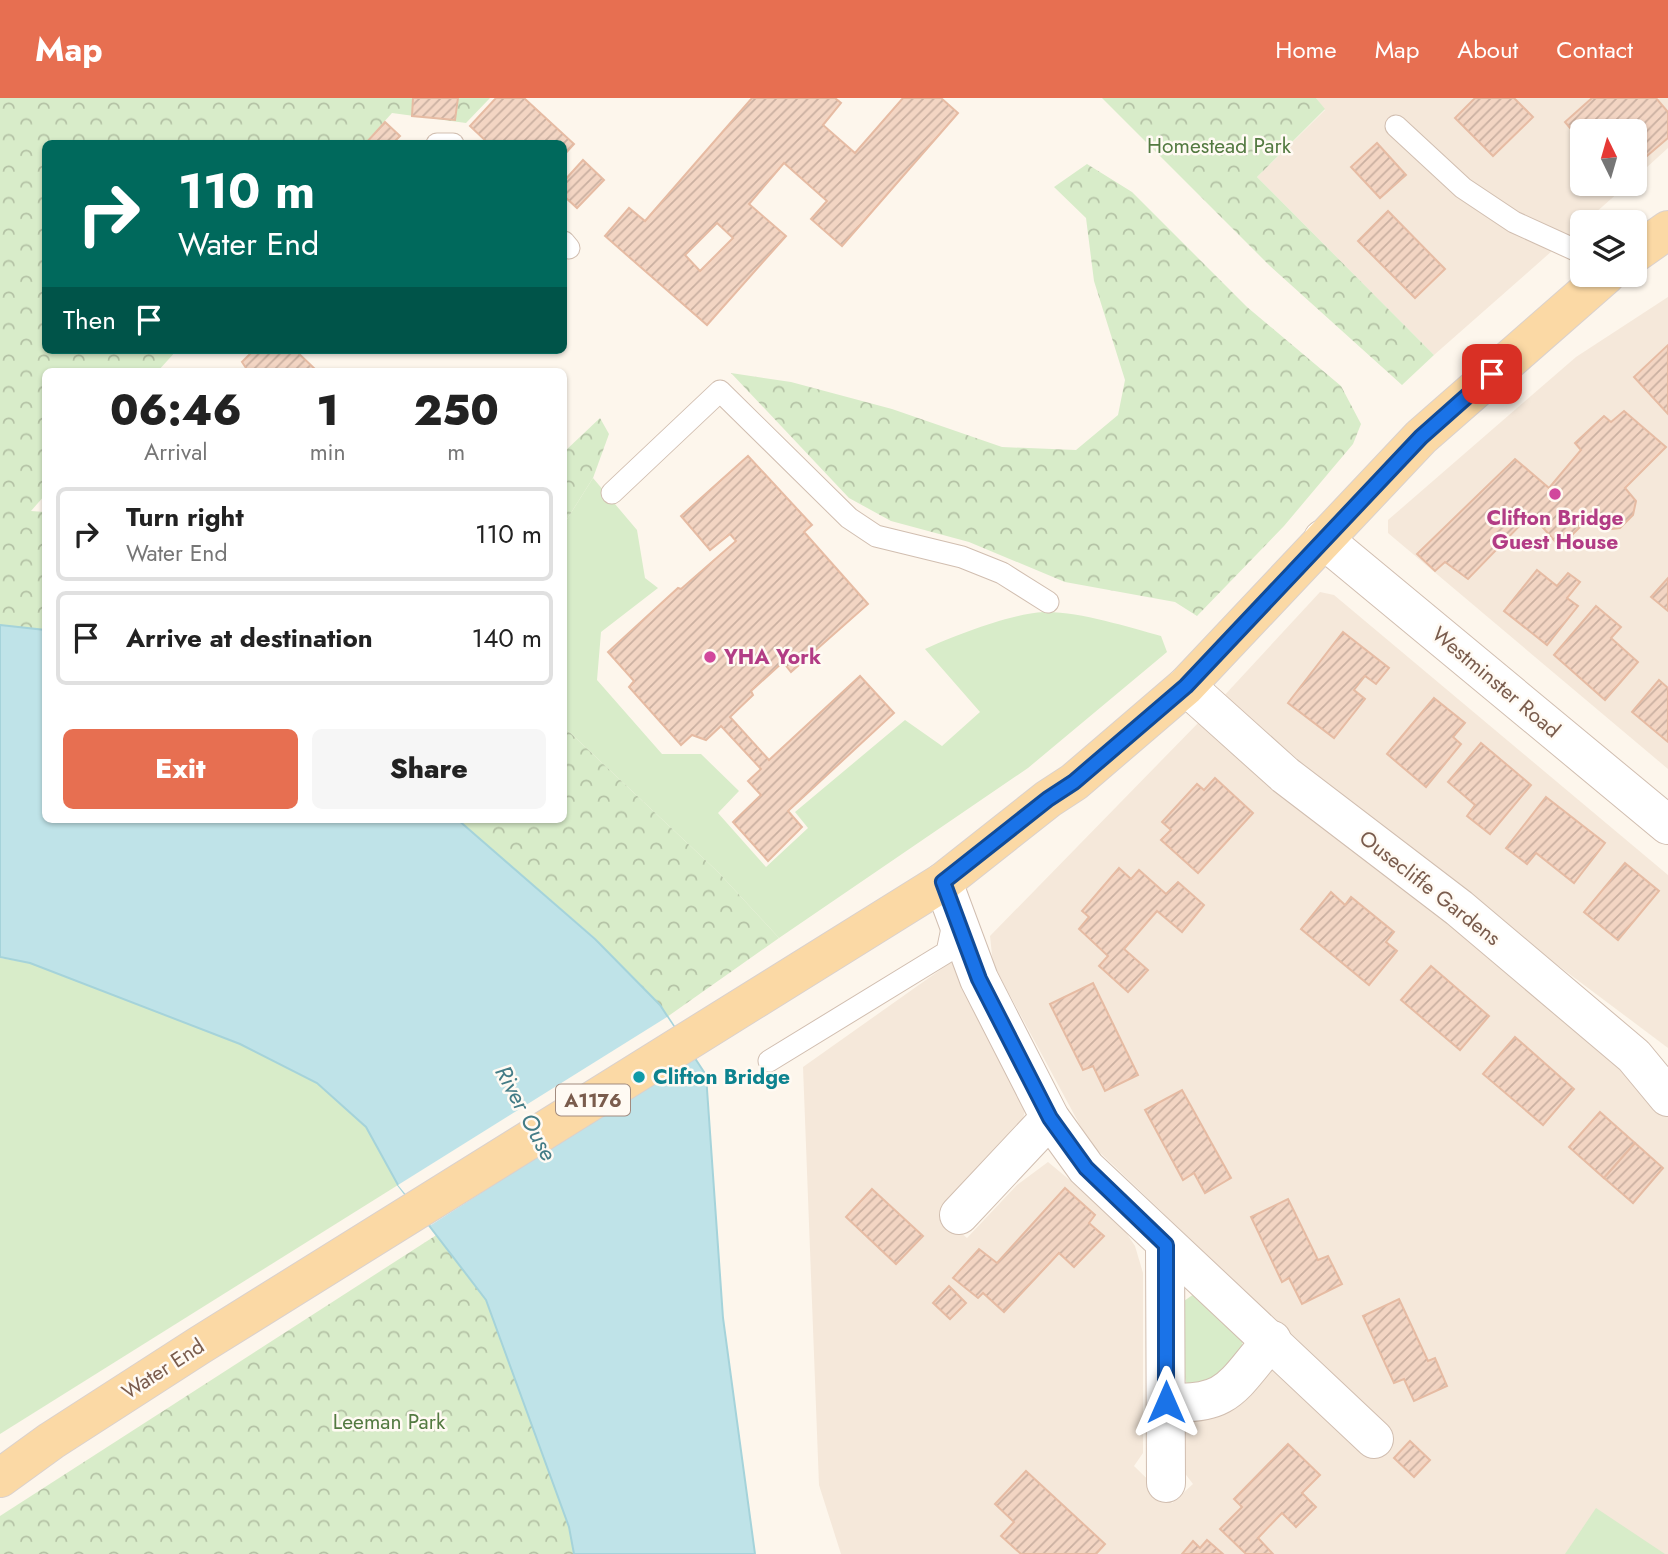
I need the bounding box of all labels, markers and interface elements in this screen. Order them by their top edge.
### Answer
text: Map [35,26,103,73]
text: Home [1275,32,1337,67]
text: Map [1375,32,1419,67]
text: About [1457,32,1518,67]
text: Contact [1556,32,1633,67]
north arrow [1570,119,1647,196]
map controls [1570,119,1647,287]
park label: Homestead Park [1147,131,1292,161]
text: 110 m [178,156,315,226]
icon: right [63,168,154,259]
button: layers [1570,210,1647,287]
text: Water End [178,221,319,267]
text: Then [63,301,116,339]
icon: arrive [130,301,168,339]
pin [1462,344,1522,404]
icon: arrive [1473,355,1511,393]
text: 06:46 [110,380,242,441]
text: 1 [317,380,339,441]
text: 250 [414,380,499,441]
text: Arrival [144,435,208,469]
text: min [310,435,346,469]
text: m [447,435,465,469]
marker: Clifton Bridge Guest House [1547,486,1563,502]
text: Turn right [126,498,244,536]
place label: Clifton Bridge Guest House [1486,503,1624,557]
icon: right [67,515,105,553]
text: 110 m [475,515,542,553]
text: Water End [126,536,228,570]
icon: arrive [67,619,105,657]
text: Arrive at destination [126,619,373,657]
text: 140 m [471,619,542,657]
street label: Westminster Road [1425,619,1567,745]
place label: YHA York [723,642,821,672]
marker: YHA York [702,649,718,665]
button: Exit [63,729,298,809]
button: Share [312,729,546,809]
street label: Ousecliffe Gardens [1353,823,1507,953]
water label: River Ouse [487,1059,566,1167]
place label: Clifton Bridge [653,1062,790,1092]
marker: Clifton Bridge [631,1069,647,1085]
road number: A1176 [556,1084,630,1116]
street label: Water End [116,1331,210,1407]
position arrow [1129,1365,1203,1439]
park label: Leeman Park [333,1407,446,1437]

